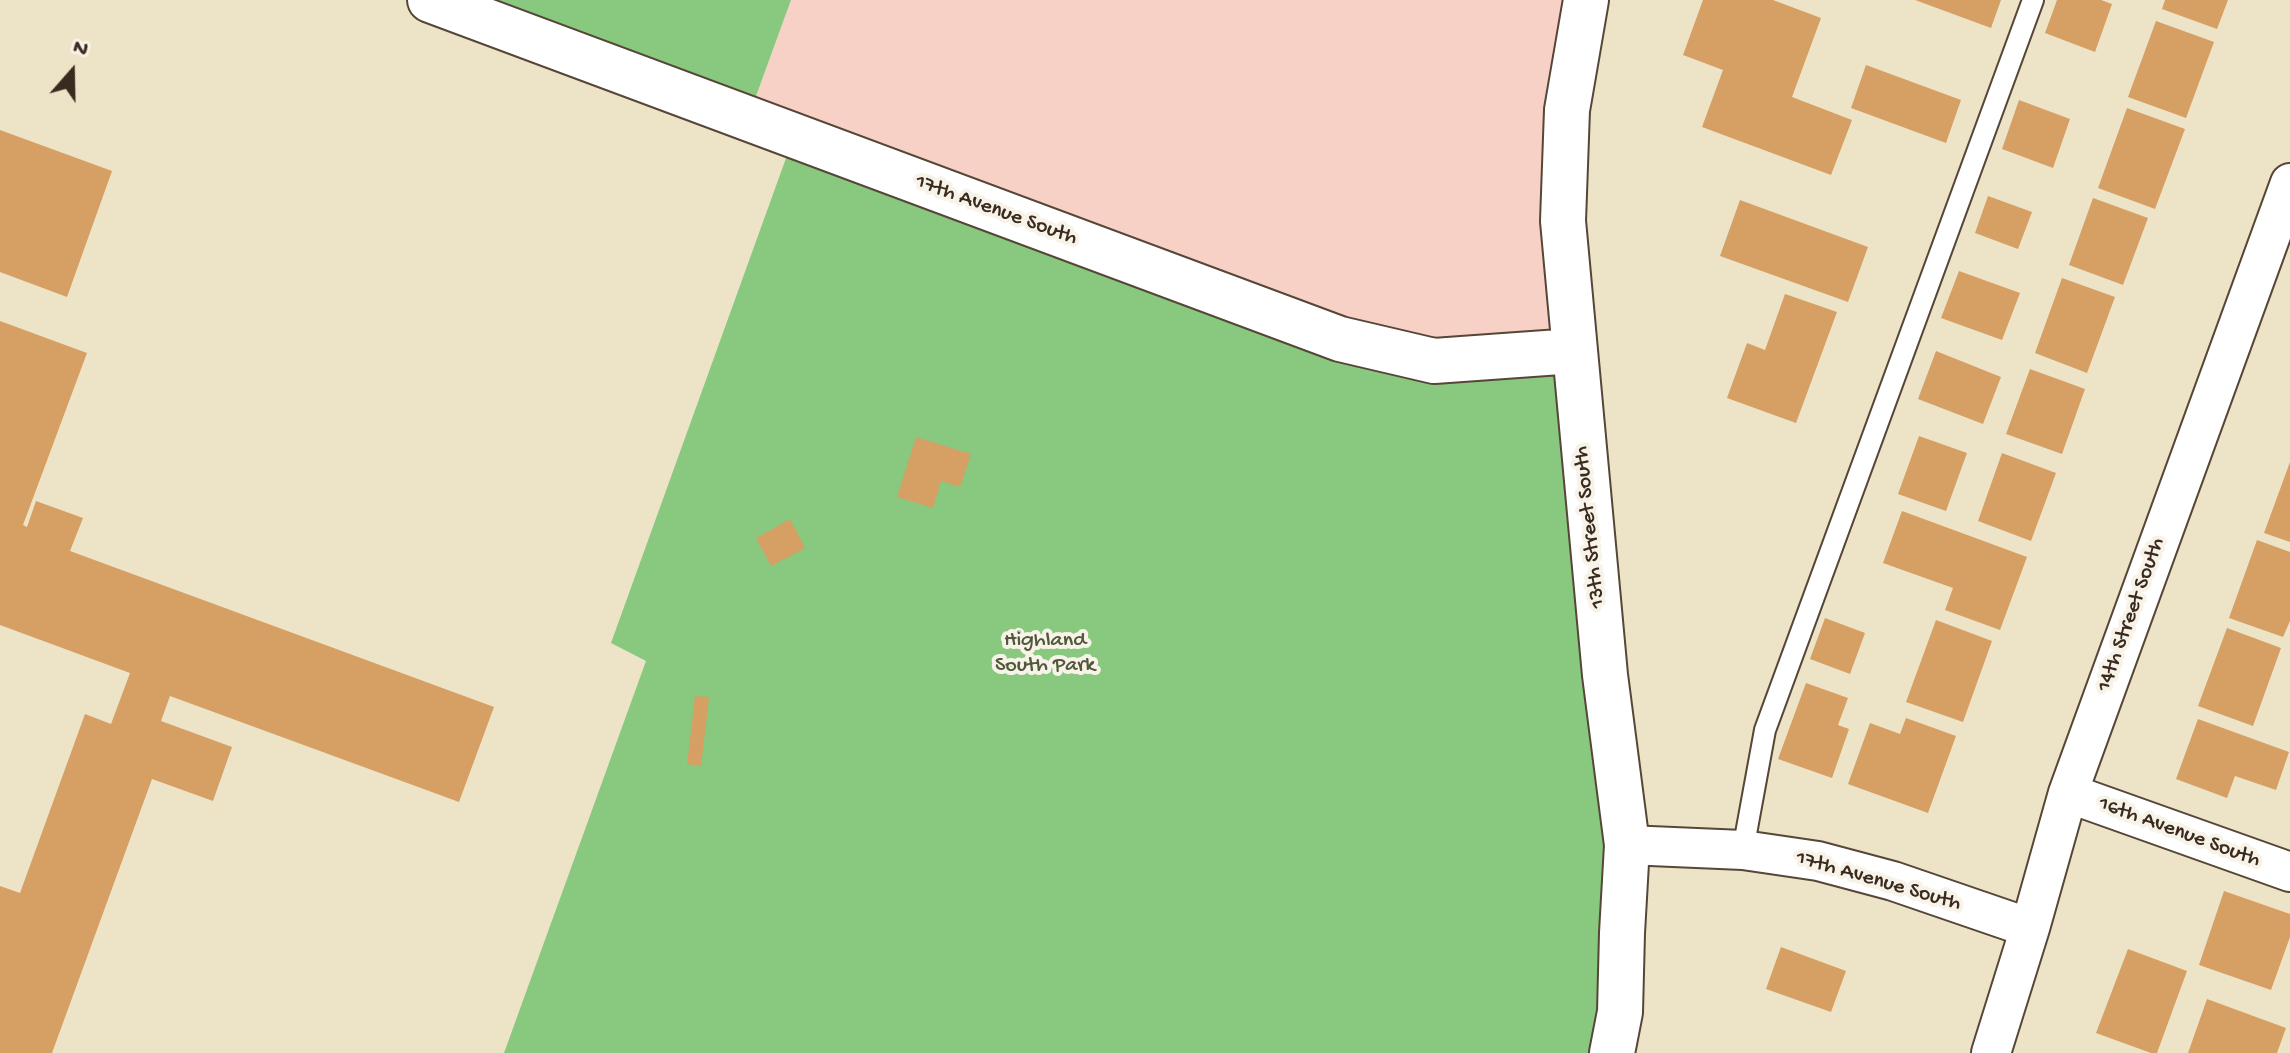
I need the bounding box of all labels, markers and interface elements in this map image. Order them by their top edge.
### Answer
north arrow [32,32,112,112]
text: N [69,35,91,64]
street label: 17th Avenue South [911,169,1081,253]
street label: 13th Street South [1569,445,1613,609]
street label: 14th Street South [2092,534,2172,696]
park label: Highland South Park [995,629,1095,680]
street label: 16th Avenue South [2095,791,2263,875]
street label: 17th Avenue South [1792,846,1964,918]

